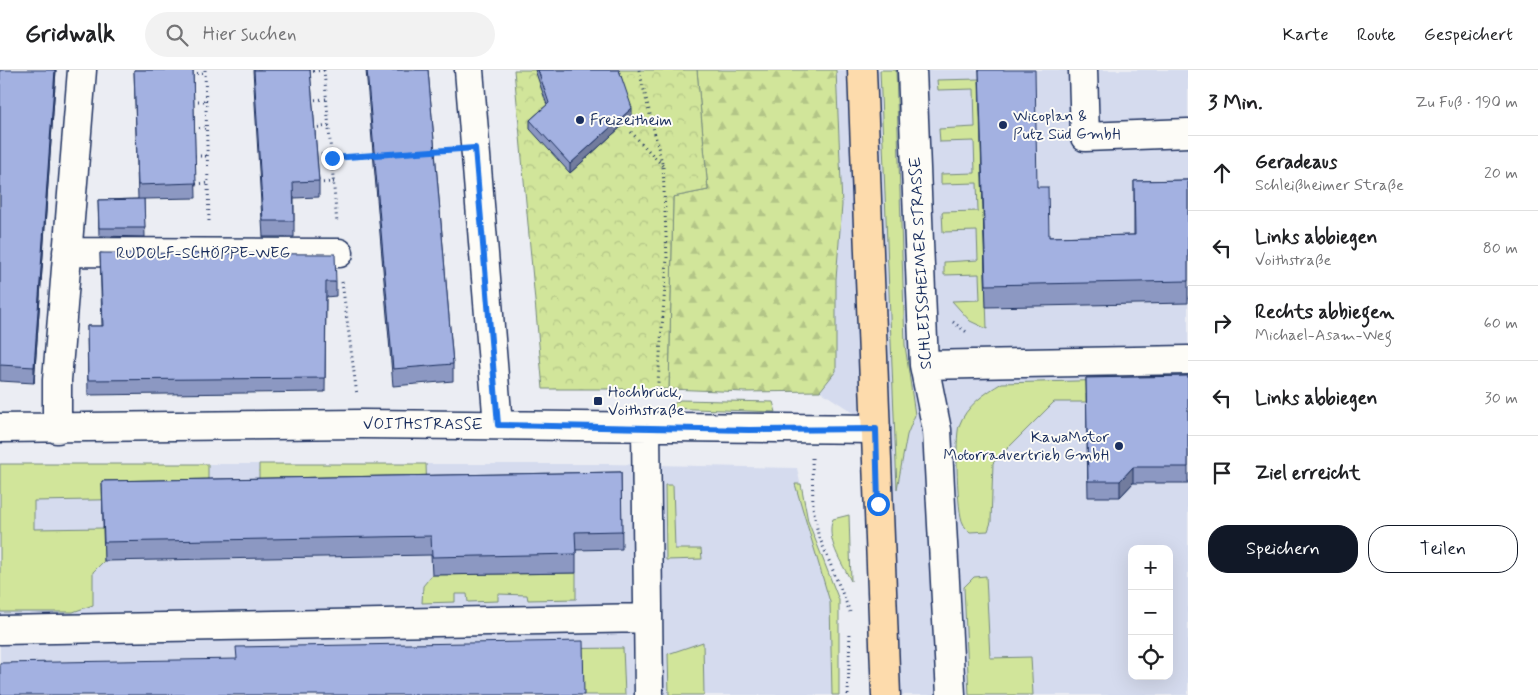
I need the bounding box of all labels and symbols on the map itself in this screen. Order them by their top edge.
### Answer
place label: Wicoplan & Putz Süd GmbH [1013,106,1121,145]
place label: Freizeitheim [590,110,672,131]
marker: Freizeitheim [574,114,586,126]
marker: Wicoplan & Putz Süd GmbH [997,119,1009,131]
route end [321,147,344,170]
street label: SCHLEISSHEIMER STRASSE [905,156,937,370]
street label: RUDOLF-SCHÖPPE-WEG [116,243,290,264]
place label: Hochbrück, Voithstraße [608,382,685,421]
marker: Hochbrück, Voithstraße [592,395,604,407]
street label: VOITHSTRASSE [363,414,483,435]
place label: KawaMotor Motorradvertrieb GmbH [943,427,1109,466]
marker: KawaMotor Motorradvertrieb GmbH [1113,440,1125,452]
route start [867,493,890,516]

